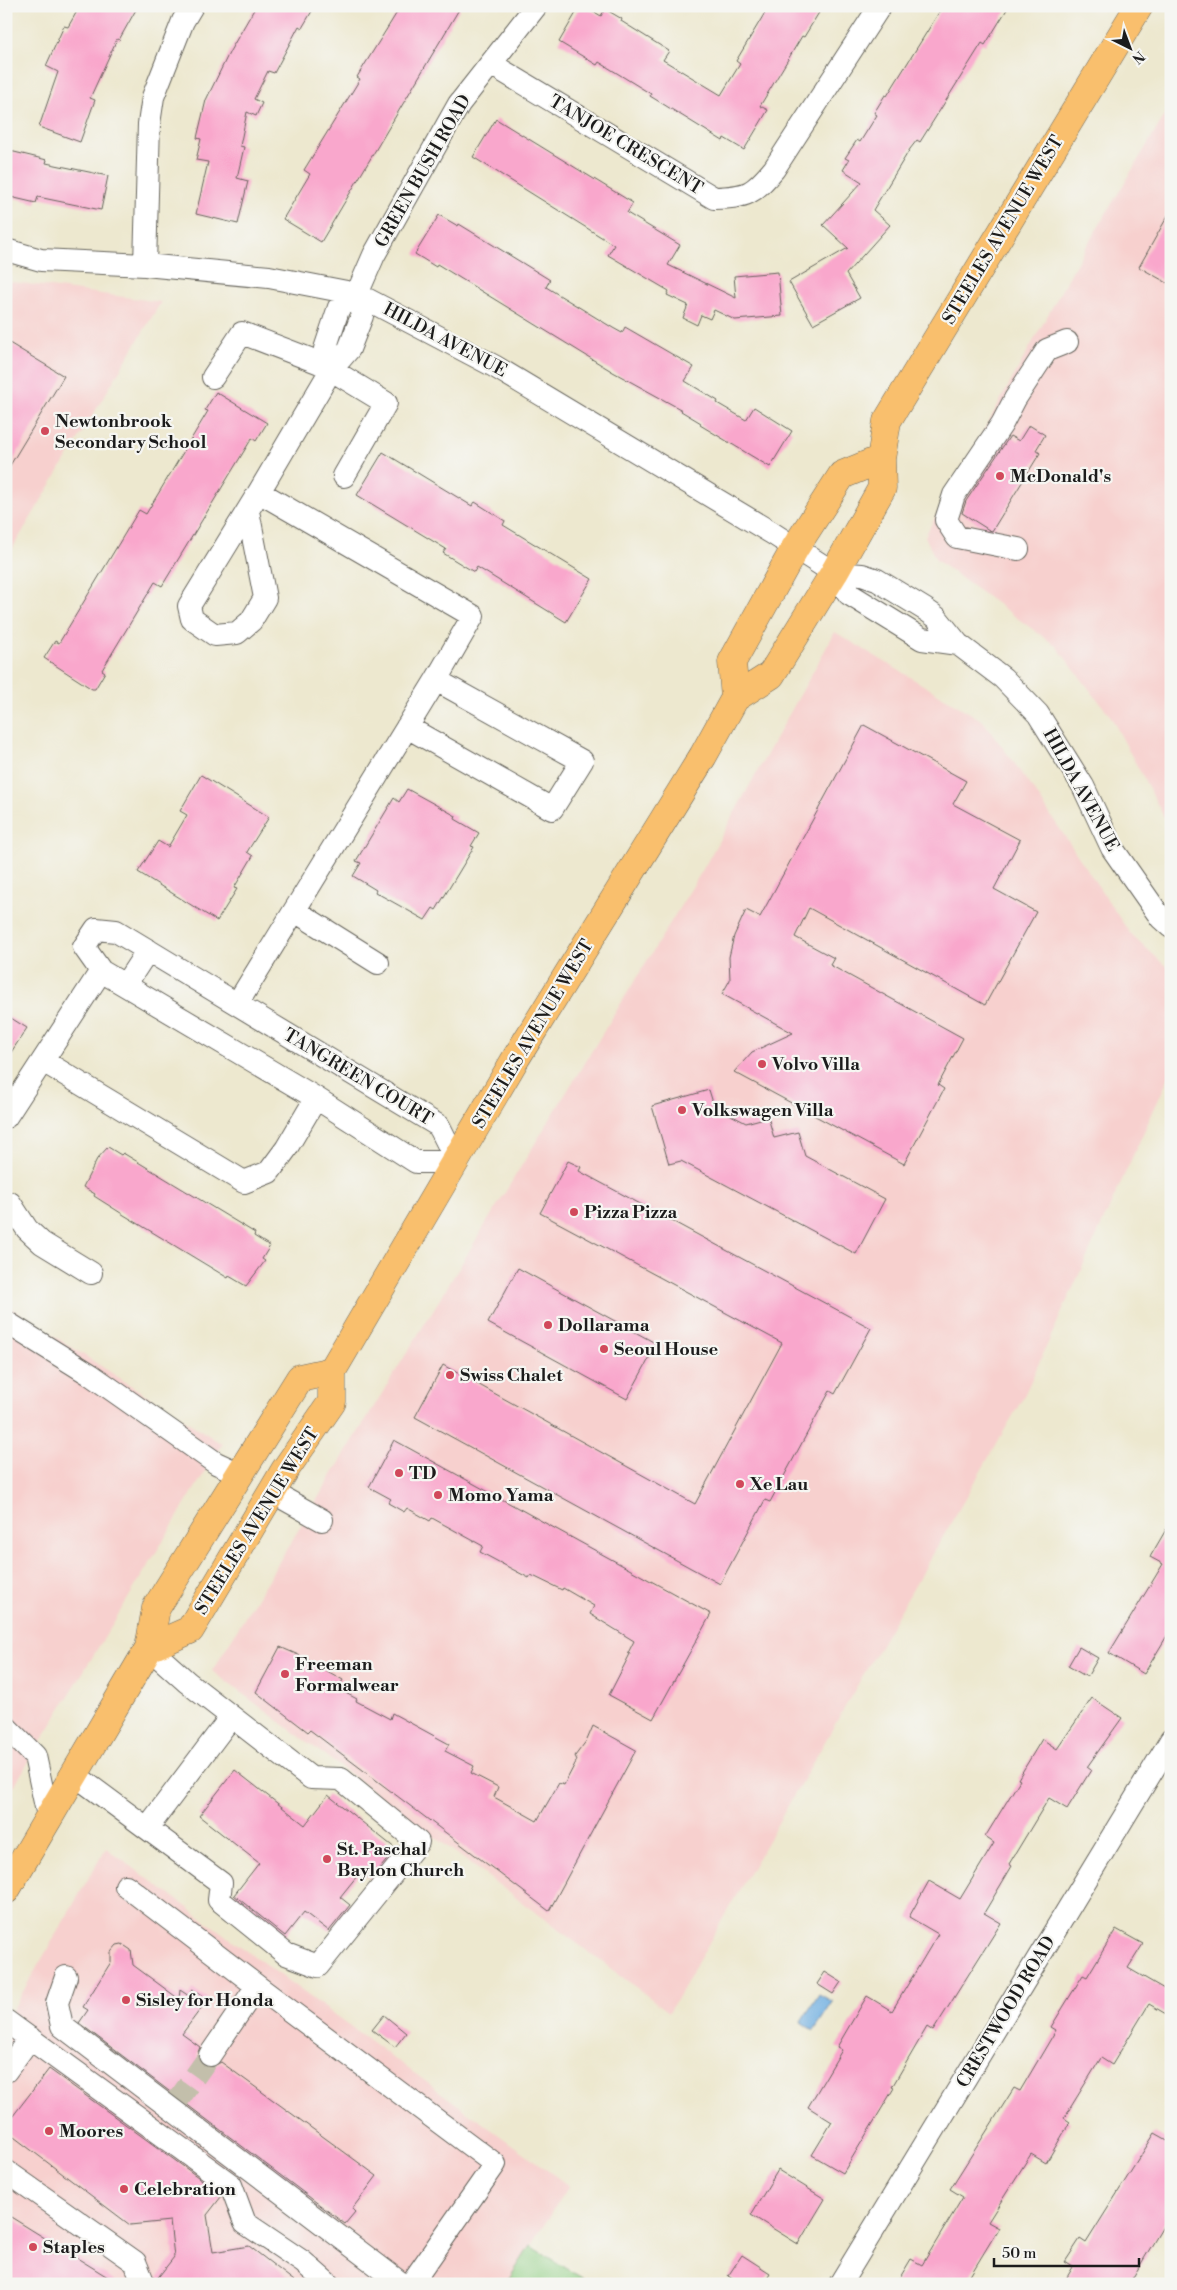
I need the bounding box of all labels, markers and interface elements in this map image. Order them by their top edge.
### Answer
north arrow [1104,22,1154,72]
text: N [1128,47,1148,67]
street label: GREEN BUSH ROAD [370,90,476,252]
street label: TANJOE CRESCENT [545,90,707,200]
street label: STEELES AVENUE WEST [937,131,1069,329]
street label: HILDA AVENUE [379,298,511,382]
place label: Newtonbrook Secondary School [55,410,206,454]
marker: Newtonbrook Secondary School [39,425,51,437]
place label: McDonald's [1010,465,1111,488]
marker: McDonald's [994,470,1006,482]
street label: HILDA AVENUE [1038,725,1124,855]
street label: STEELES AVENUE WEST [467,935,599,1133]
street label: TANGREEN COURT [279,1023,437,1131]
place label: Volvo Villa [771,1053,860,1076]
marker: Volvo Villa [756,1058,768,1070]
place label: Volkswagen Villa [691,1099,834,1122]
marker: Volkswagen Villa [676,1104,688,1116]
place label: Pizza Pizza [584,1201,678,1224]
marker: Pizza Pizza [568,1206,580,1218]
place label: Dollarama [558,1314,650,1337]
marker: Dollarama [542,1319,554,1331]
place label: Seoul House [614,1338,719,1361]
marker: Seoul House [598,1343,610,1355]
place label: Swiss Chalet [460,1364,563,1387]
marker: Swiss Chalet [444,1369,456,1381]
street label: STEELES AVENUE WEST [190,1423,324,1619]
place label: TD [409,1462,436,1485]
marker: TD [393,1467,405,1479]
place label: Xe Lau [749,1473,808,1496]
marker: Xe Lau [734,1478,746,1490]
place label: Momo Yama [448,1484,554,1507]
marker: Momo Yama [432,1489,444,1501]
place label: Freeman Formalwear [295,1653,399,1697]
marker: Freeman Formalwear [279,1668,291,1680]
place label: St. Paschal Baylon Church [337,1838,464,1882]
marker: St. Paschal Baylon Church [321,1853,333,1865]
street label: CRESTWOOD ROAD [952,1932,1060,2092]
place label: Sisley for Honda [136,1989,274,2012]
marker: Sisley for Honda [120,1994,132,2006]
place label: Moores [59,2120,124,2143]
marker: Moores [43,2125,55,2137]
place label: Celebration [134,2178,236,2201]
marker: Celebration [118,2183,130,2195]
scale bar [994,2235,1140,2267]
place label: Staples [43,2236,105,2259]
marker: Staples [27,2241,39,2253]
text: 50 m [1002,2244,1036,2263]

